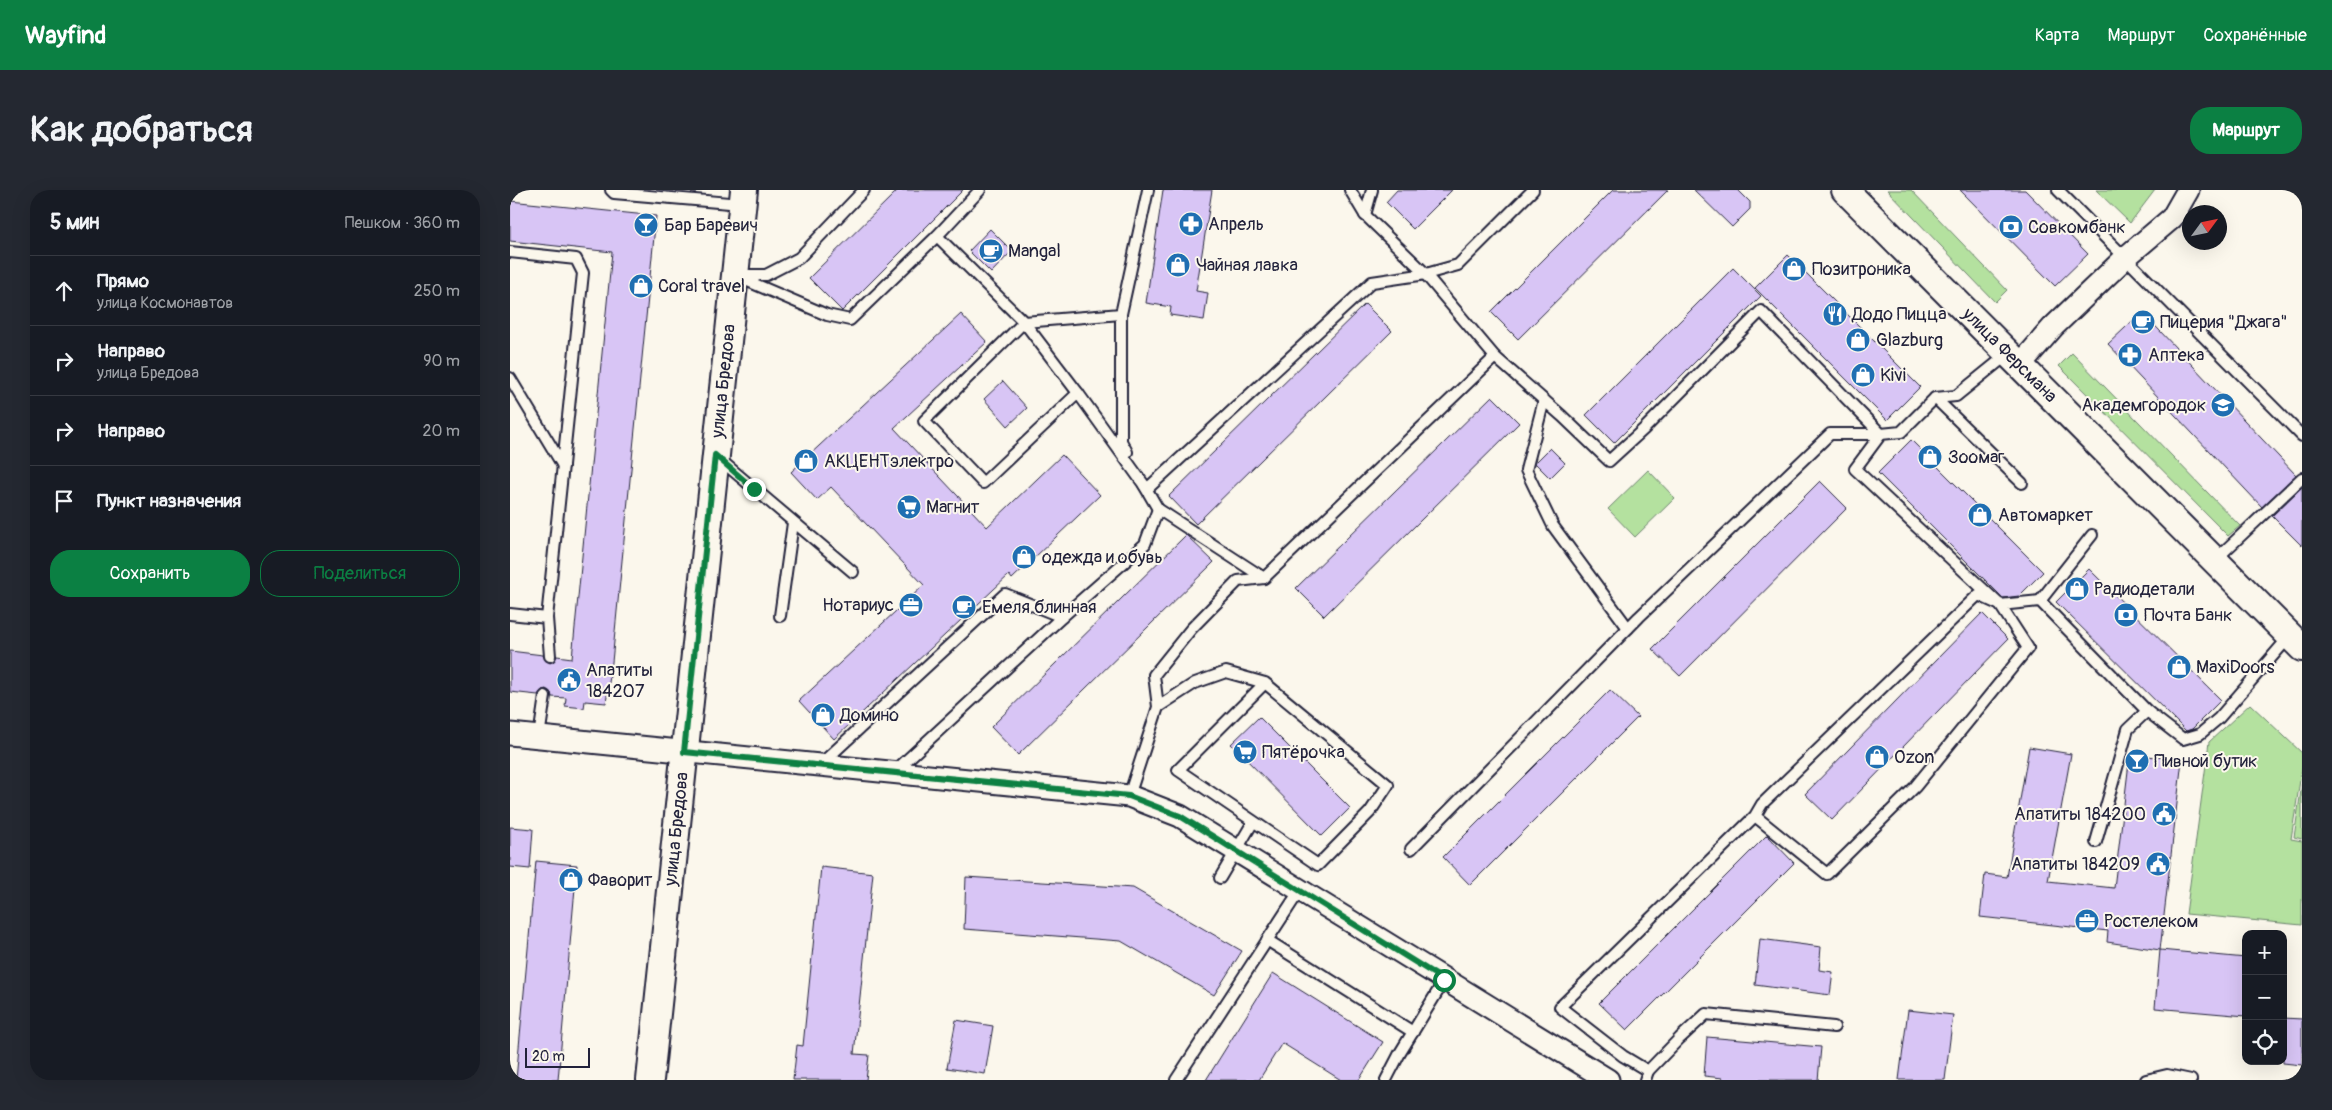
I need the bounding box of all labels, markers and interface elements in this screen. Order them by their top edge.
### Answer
text: Wayfind [25,21,106,50]
text: Карта [2035,24,2079,47]
text: Маршрут [2107,24,2175,47]
text: Сохранённые [2203,24,2307,47]
button: Маршрут [2190,107,2302,154]
text: Как добраться [30,108,253,152]
north arrow [2182,205,2227,250]
text: 5 мин [50,209,100,236]
pharmacy icon: Апрель [1178,211,1204,237]
bar icon: Бар Баревич [633,212,659,238]
text: Пешком · 360 m [345,213,460,233]
place label: Апрель [1208,213,1264,236]
place label: Бар Баревич [664,214,758,237]
bank icon: Совкомбанк [1998,214,2024,240]
place label: Совкомбанк [2028,216,2125,239]
cafe icon: Mangal [978,238,1004,264]
place label: Mangal [1008,240,1061,263]
shop icon: Чайная лавка [1165,252,1191,278]
place label: Чайная лавка [1196,254,1298,277]
shop icon: Позитроника [1781,256,1807,282]
place label: Позитроника [1812,258,1911,281]
text: Прямо [97,269,149,293]
shop icon: Coral travel [628,273,654,299]
place label: Coral travel [658,275,745,298]
icon: ahead [50,277,78,305]
text: 250 m [414,281,460,301]
text: улица Космонавтов [97,293,233,313]
restaurant icon: Додо Пицца [1822,301,1848,327]
street label: улица Ферсмана [1957,302,2062,408]
place label: Додо Пицца [1851,303,1947,326]
cafe icon: Пицерия "Джага" [2130,309,2156,335]
place label: Пицерия "Джага" [2160,311,2288,334]
street label: улица Бредова [706,323,741,440]
shop icon: Glazburg [1845,327,1871,353]
place label: Glazburg [1876,329,1943,352]
text: Направо [97,339,165,363]
pharmacy icon: Аптека [2117,342,2143,368]
place label: Аптека [2148,344,2204,367]
icon: right [50,347,78,375]
text: 90 m [423,351,460,371]
shop icon: Kivi [1850,362,1876,388]
text: улица Бредова [97,363,199,383]
place label: Kivi [1880,364,1906,387]
school or university icon: Академгородок [2210,392,2236,418]
place label: Академгородок [2081,394,2206,417]
icon: right [50,417,78,445]
text: Направо [97,419,165,443]
text: 20 m [422,421,460,441]
shop icon: Зоомаг [1917,444,1943,470]
place label: Зоомаг [1948,446,2005,469]
shop icon: АКЦЕНТэлектро [793,448,819,474]
place label: АКЦЕНТэлектро [824,450,954,473]
route end [743,478,766,501]
icon: arrive [50,487,78,515]
text: Пункт назначения [97,489,241,513]
supermarket icon: Магнит [896,494,922,520]
place label: Магнит [926,496,979,519]
shop icon: Автомаркет [1967,502,1993,528]
place label: Автомаркет [1998,504,2093,527]
shop icon: одежда и обувь [1011,544,1037,570]
place label: одежда и обувь [1042,546,1163,569]
button: Сохранить [50,550,250,597]
button: Поделиться [260,550,460,597]
shop icon: Радиодетали [2064,576,2090,602]
place label: Радиодетали [2094,578,2194,601]
office icon: Нотариус [898,592,924,618]
place label: Нотариус [822,594,894,617]
cafe icon: Емеля блинная [951,594,977,620]
place label: Емеля блинная [982,596,1097,619]
bank icon: Почта Банк [2113,602,2139,628]
place label: Почта Банк [2144,604,2232,627]
shop icon: MaxiDoors [2166,654,2192,680]
place label: MaxiDoors [2196,656,2275,679]
place label: Апатиты 184207 [586,659,653,703]
public building icon: Апатиты 184207 [556,667,582,693]
shop icon: Домино [810,702,836,728]
place label: Домино [839,704,899,727]
supermarket icon: Пятёрочка [1232,739,1258,765]
place label: Пятёрочка [1262,741,1345,764]
shop icon: Ozon [1864,744,1890,770]
place label: Ozon [1894,746,1934,769]
bar icon: Пивной бутик [2124,748,2150,774]
place label: Пивной бутик [2154,750,2257,773]
street label: улица Бредова [659,771,694,888]
public building icon: Апатиты 184200 [2151,801,2177,827]
place label: Апатиты 184200 [2014,803,2146,826]
public building icon: Апатиты 184209 [2145,851,2171,877]
place label: Апатиты 184209 [2011,853,2140,876]
shop icon: Фаворит [558,867,584,893]
place label: Фаворит [588,869,652,892]
office icon: Ростелеком [2074,908,2100,934]
place label: Ростелеком [2104,910,2198,933]
map controls [2242,930,2287,1065]
button: + [2242,930,2287,975]
route start [1433,969,1456,992]
button: − [2242,975,2287,1020]
button: locate [2242,1020,2287,1065]
scale bar [525,1045,590,1068]
text: 20 m [532,1048,565,1065]

